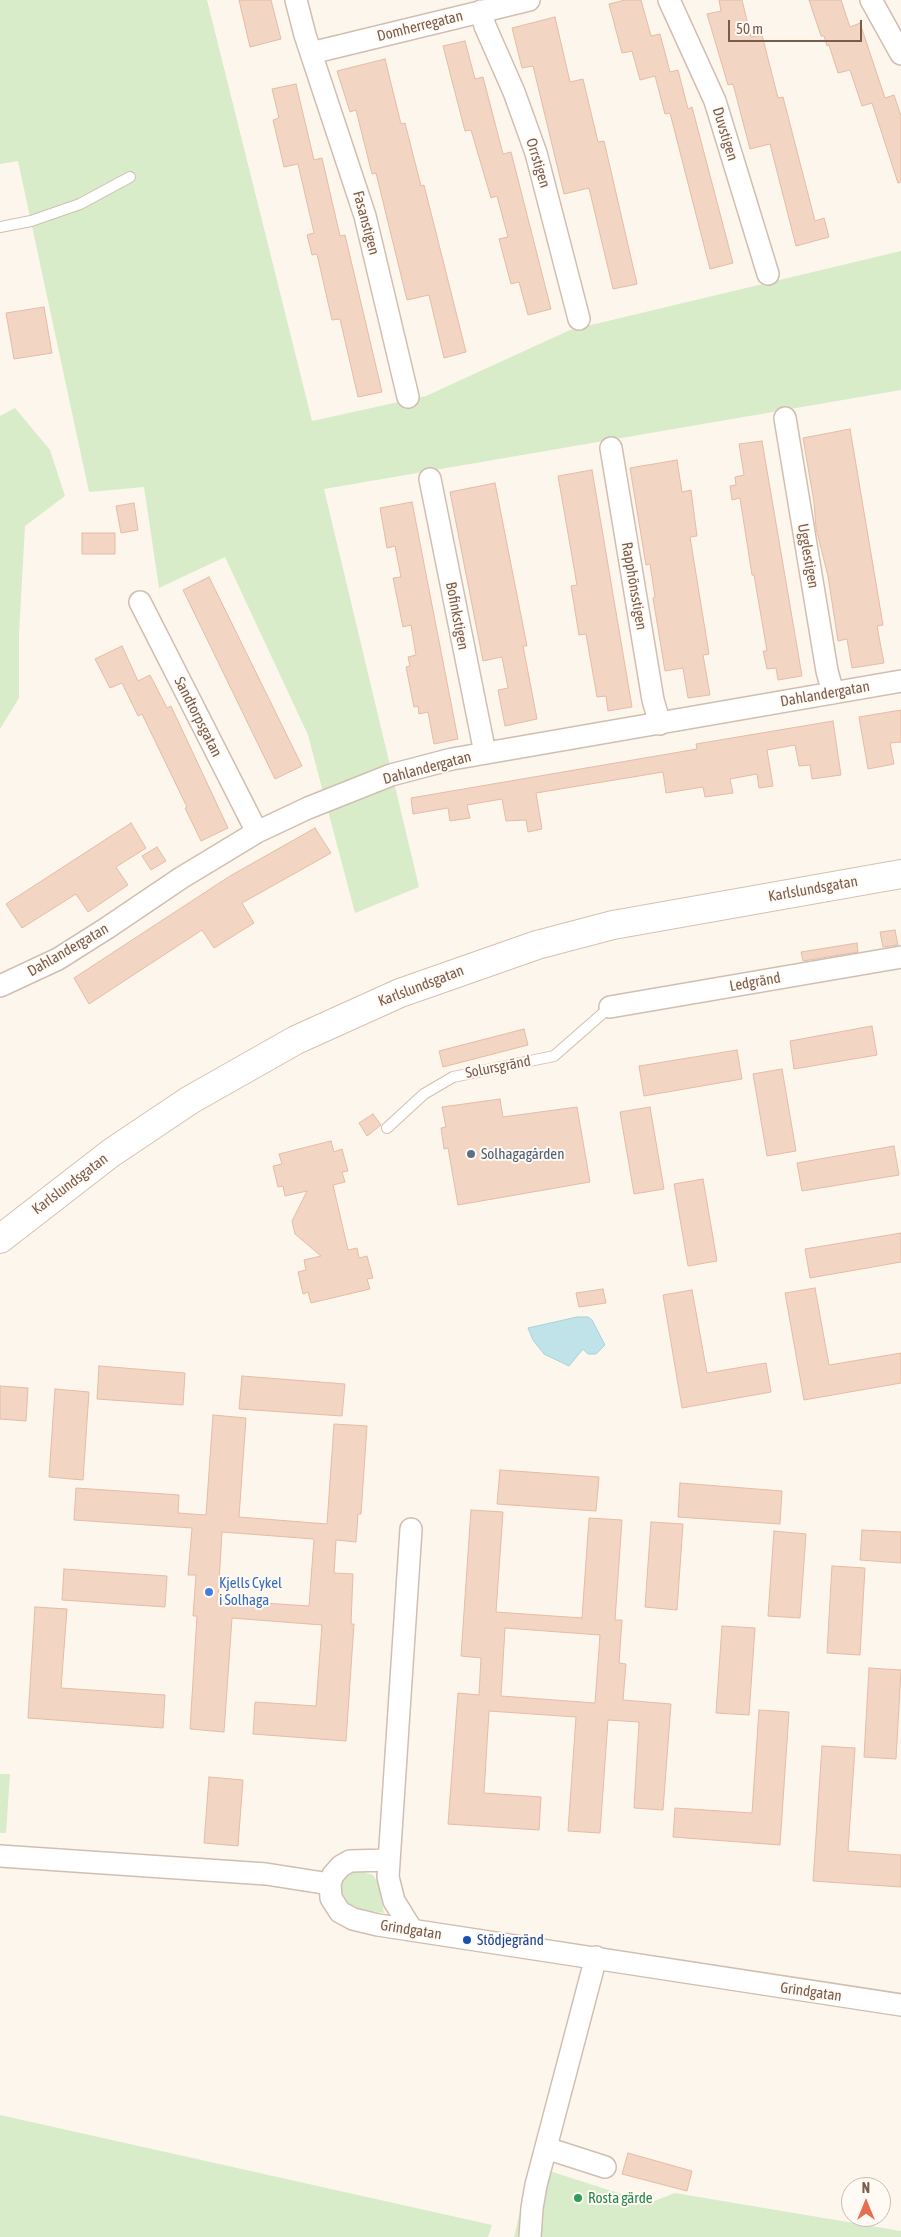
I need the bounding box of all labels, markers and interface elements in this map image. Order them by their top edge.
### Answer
street label: Domherregatan [375,7,465,45]
scale bar [731,10,865,42]
text: 50 m [736,20,763,37]
street label: Duvstigen [708,105,742,163]
street label: Orrstigen [522,136,554,190]
street label: Fasanstigen [349,189,383,257]
street label: Ugglestigen [793,522,823,590]
street label: Rapphönsstigen [617,541,651,631]
street label: Bofinkstigen [442,580,472,652]
street label: Sandtorpsgatan [170,674,226,760]
street label: Dahlandergatan [779,677,871,711]
street label: Dahlandergatan [381,748,473,788]
street label: Karlslundsgatan [767,872,859,906]
street label: Dahlandergatan [24,920,112,980]
street label: Karlslundsgatan [376,961,466,1011]
street label: Ledgränd [728,969,782,995]
street label: Solursgränd [464,1052,532,1082]
place label: Solhagagården [481,1145,564,1163]
marker: Solhagagården [465,1148,477,1160]
street label: Karlslundsgatan [29,1150,111,1218]
place label: Kjells Cykel i Solhaga [219,1574,282,1609]
marker: Kjells Cykel i Solhaga [203,1586,215,1598]
street label: Grindgatan [379,1916,443,1944]
place label: Stödjegränd [477,1931,544,1949]
marker: Stödjegränd [461,1934,473,1946]
street label: Grindgatan [779,1979,843,2005]
north arrow [841,2177,891,2227]
text: N [862,2180,870,2196]
place label: Rosta gärde [588,2189,653,2207]
marker: Rosta gärde [572,2192,584,2204]

